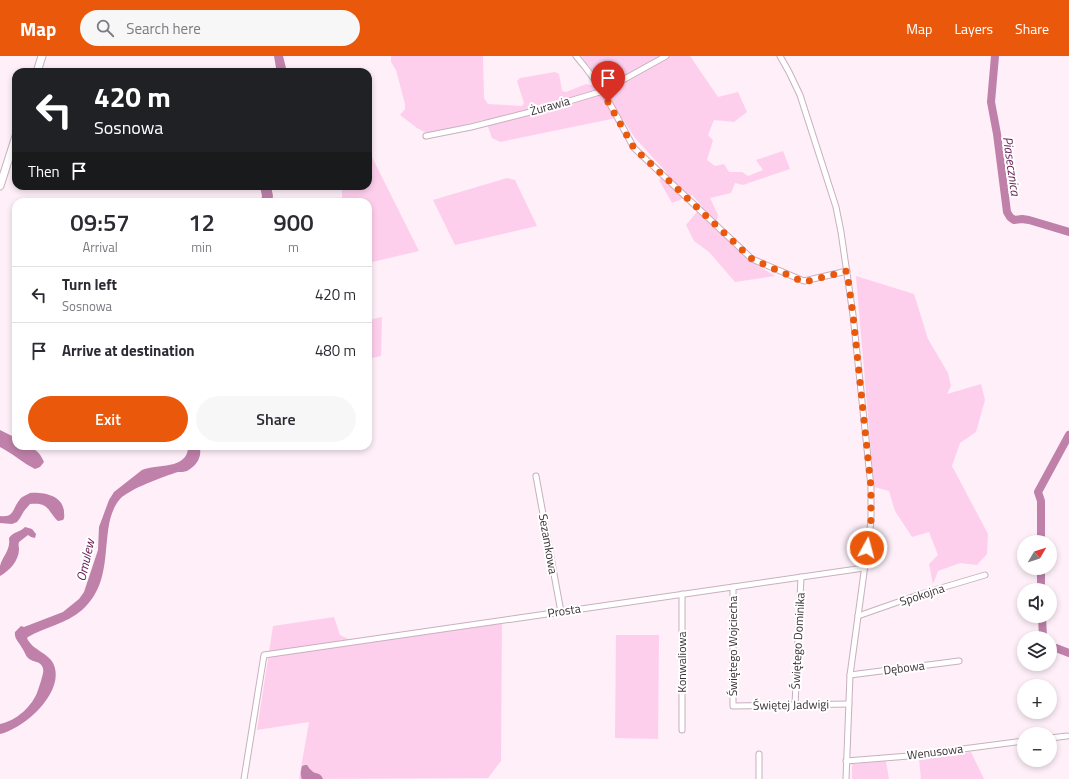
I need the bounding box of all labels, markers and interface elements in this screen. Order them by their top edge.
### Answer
search box [80,10,360,46]
text: Map [20,14,56,43]
icon: search [94,17,116,39]
text: Search here [126,17,201,40]
text: Map [906,18,932,39]
text: Layers [954,18,993,39]
text: Share [1015,18,1049,39]
pin [591,61,625,102]
icon: arrive [597,67,619,89]
text: 420 m [94,75,171,118]
icon: left [28,84,80,136]
street label: Żurawia [528,91,572,120]
text: Sosnowa [94,114,163,141]
water label: Piasecznica [998,135,1026,198]
text: Then [28,160,60,183]
icon: arrive [68,160,90,182]
text: 09:57 [70,204,130,240]
text: 12 [188,204,215,240]
text: 900 [273,204,314,240]
text: Arrival [82,237,118,257]
text: min [191,237,212,257]
text: m [288,237,299,257]
text: Turn left [62,273,117,296]
text: 420 m [315,283,356,306]
icon: left [28,284,50,306]
text: Sosnowa [62,296,112,316]
text: Arrive at destination [62,339,195,362]
text: 480 m [315,339,356,362]
icon: arrive [28,340,50,362]
button: Exit [28,396,188,442]
button: Share [196,396,356,442]
street label: Sezamkowa [534,512,563,576]
position arrow [846,527,888,569]
water label: Omulew [70,535,100,583]
north arrow [1017,535,1057,575]
map controls [1017,535,1057,767]
street label: Spokojna [897,578,947,611]
button: sound [1017,583,1057,623]
street label: Świętego Dominika [785,592,810,690]
street label: Świętego Wojciecha [723,596,742,696]
street label: Prosta [546,599,582,622]
street label: Konwaliowa [672,631,691,693]
button: layers [1017,631,1057,671]
street label: Dębowa [882,656,926,679]
button: + [1017,679,1057,719]
street label: Świętej Jadwigi [753,694,829,715]
button: − [1017,727,1057,767]
street label: Wenusowa [906,739,964,764]

